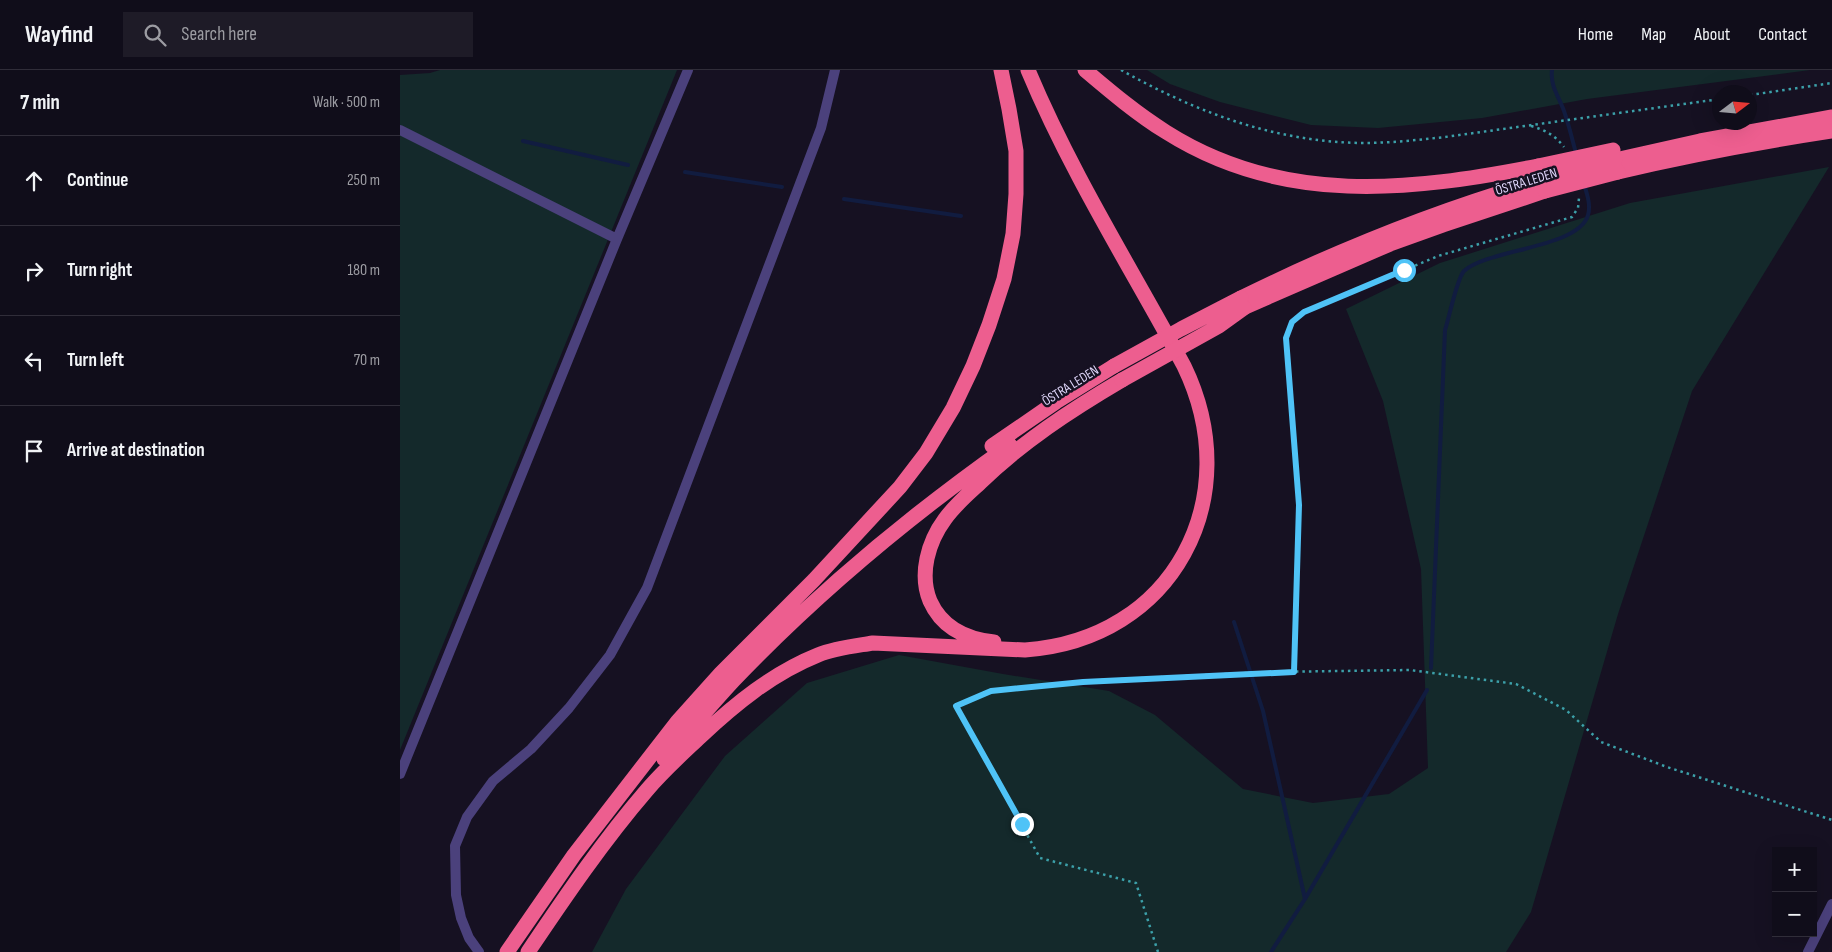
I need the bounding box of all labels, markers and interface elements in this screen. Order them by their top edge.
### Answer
search box [123,12,473,57]
text: Wayfind [25,20,93,49]
icon: search [141,21,169,49]
text: Search here [181,23,257,46]
text: Home [1578,24,1613,45]
text: Map [1641,24,1666,45]
text: About [1694,24,1730,45]
text: Contact [1758,24,1807,45]
north arrow [1712,85,1757,130]
text: 7 min [20,90,60,115]
text: Walk · 500 m [313,93,380,112]
street label: ÖSTRA LEDEN [1493,164,1559,199]
icon: ahead [20,167,48,195]
text: Continue [67,169,128,192]
text: 250 m [347,171,380,190]
icon: right [20,257,48,285]
text: Turn right [67,259,132,282]
route start [1393,259,1416,282]
text: 180 m [347,261,380,280]
icon: left [20,347,48,375]
text: Turn left [67,349,124,372]
text: 70 m [354,351,380,370]
street label: ÖSTRA LEDEN [1039,361,1102,410]
icon: arrive [20,437,48,465]
text: Arrive at destination [67,439,205,462]
route end [1011,813,1034,836]
map controls [1772,847,1817,937]
button: + [1772,847,1817,892]
button: − [1772,892,1817,937]

